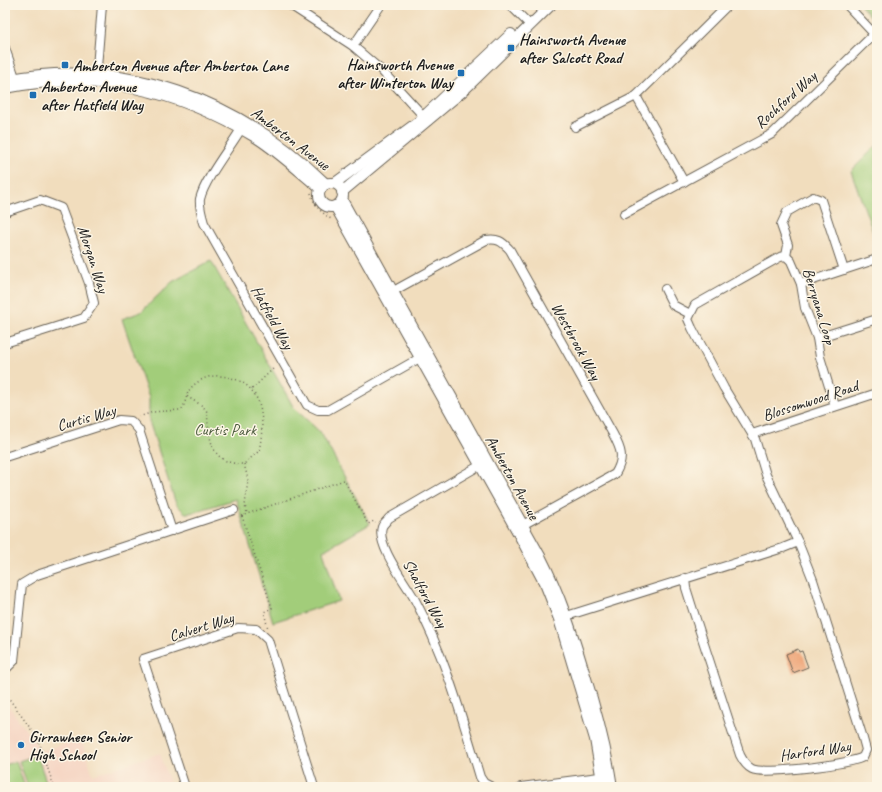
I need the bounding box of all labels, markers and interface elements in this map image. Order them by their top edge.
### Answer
place label: Hainsworth Avenue after Salcott Road [519,30,627,68]
marker: Hainsworth Avenue after Salcott Road [506,43,516,53]
place label: Hainsworth Avenue after Winterton Way [337,55,455,93]
place label: Amberton Avenue after Amberton Lane [73,56,290,76]
marker: Amberton Avenue after Amberton Lane [60,60,70,70]
street label: Rochford Way [750,66,822,133]
marker: Hainsworth Avenue after Winterton Way [456,68,466,78]
place label: Amberton Avenue after Hatfield Way [41,77,145,115]
marker: Amberton Avenue after Hatfield Way [28,90,38,100]
street label: Amberton Avenue [247,103,335,176]
street label: Morgan Way [73,223,114,297]
street label: Berryana Loop [798,266,840,348]
street label: Hatfield Way [246,282,299,354]
street label: Westbrook Way [547,299,606,385]
street label: Blossomwood Road [760,375,863,426]
street label: Curtis Way [55,400,119,436]
park label: Curtis Park [194,420,257,440]
street label: Amberton Avenue [481,432,544,525]
street label: Shalford Way [398,556,453,632]
street label: Calvert Way [167,607,237,646]
place label: Girrawheen Senior High School [29,727,134,765]
street label: Harford Way [778,736,853,766]
marker: Girrawheen Senior High School [16,740,26,750]

